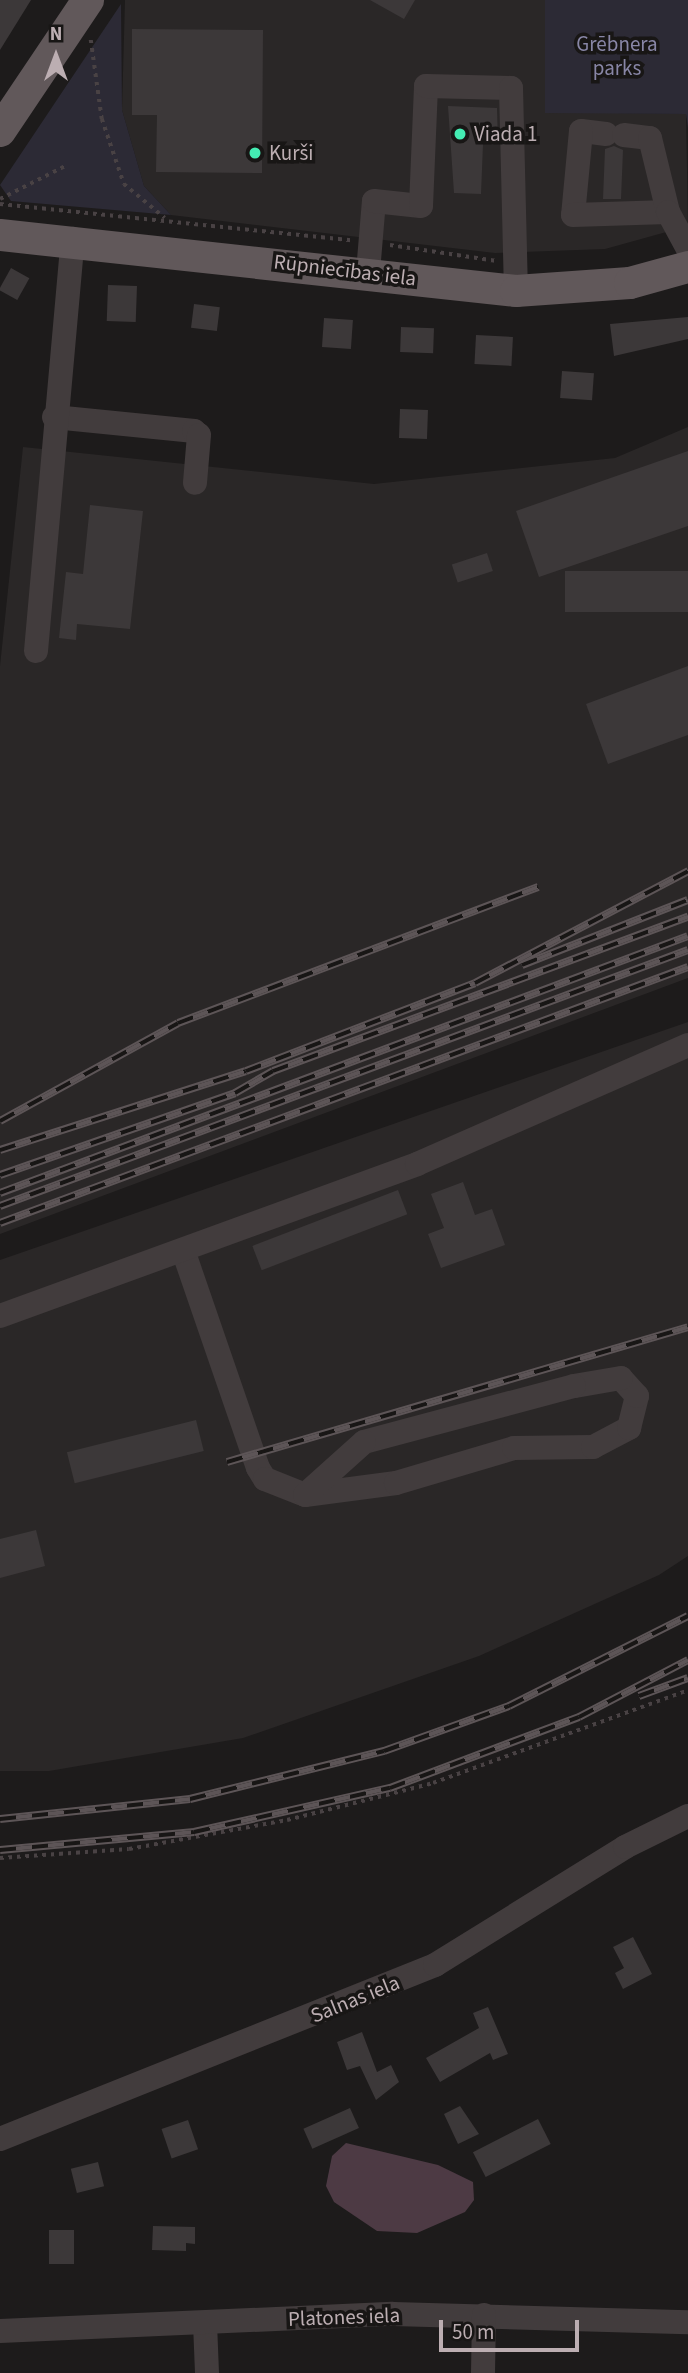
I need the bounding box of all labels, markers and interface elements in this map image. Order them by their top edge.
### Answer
north arrow [21,21,91,91]
text: N [50,21,62,48]
park label: Grēbnera parks [576,31,658,81]
place label: Viada 1 [474,121,537,147]
marker: Viada 1 [452,126,468,142]
place label: Kurši [269,140,313,166]
marker: Kurši [247,145,263,161]
street label: Rūpniecības iela [272,249,418,291]
street label: Salnas iela [307,1970,403,2028]
street label: Platones iela [288,2302,400,2332]
scale bar [443,2306,583,2350]
text: 50 m [452,2317,494,2347]

